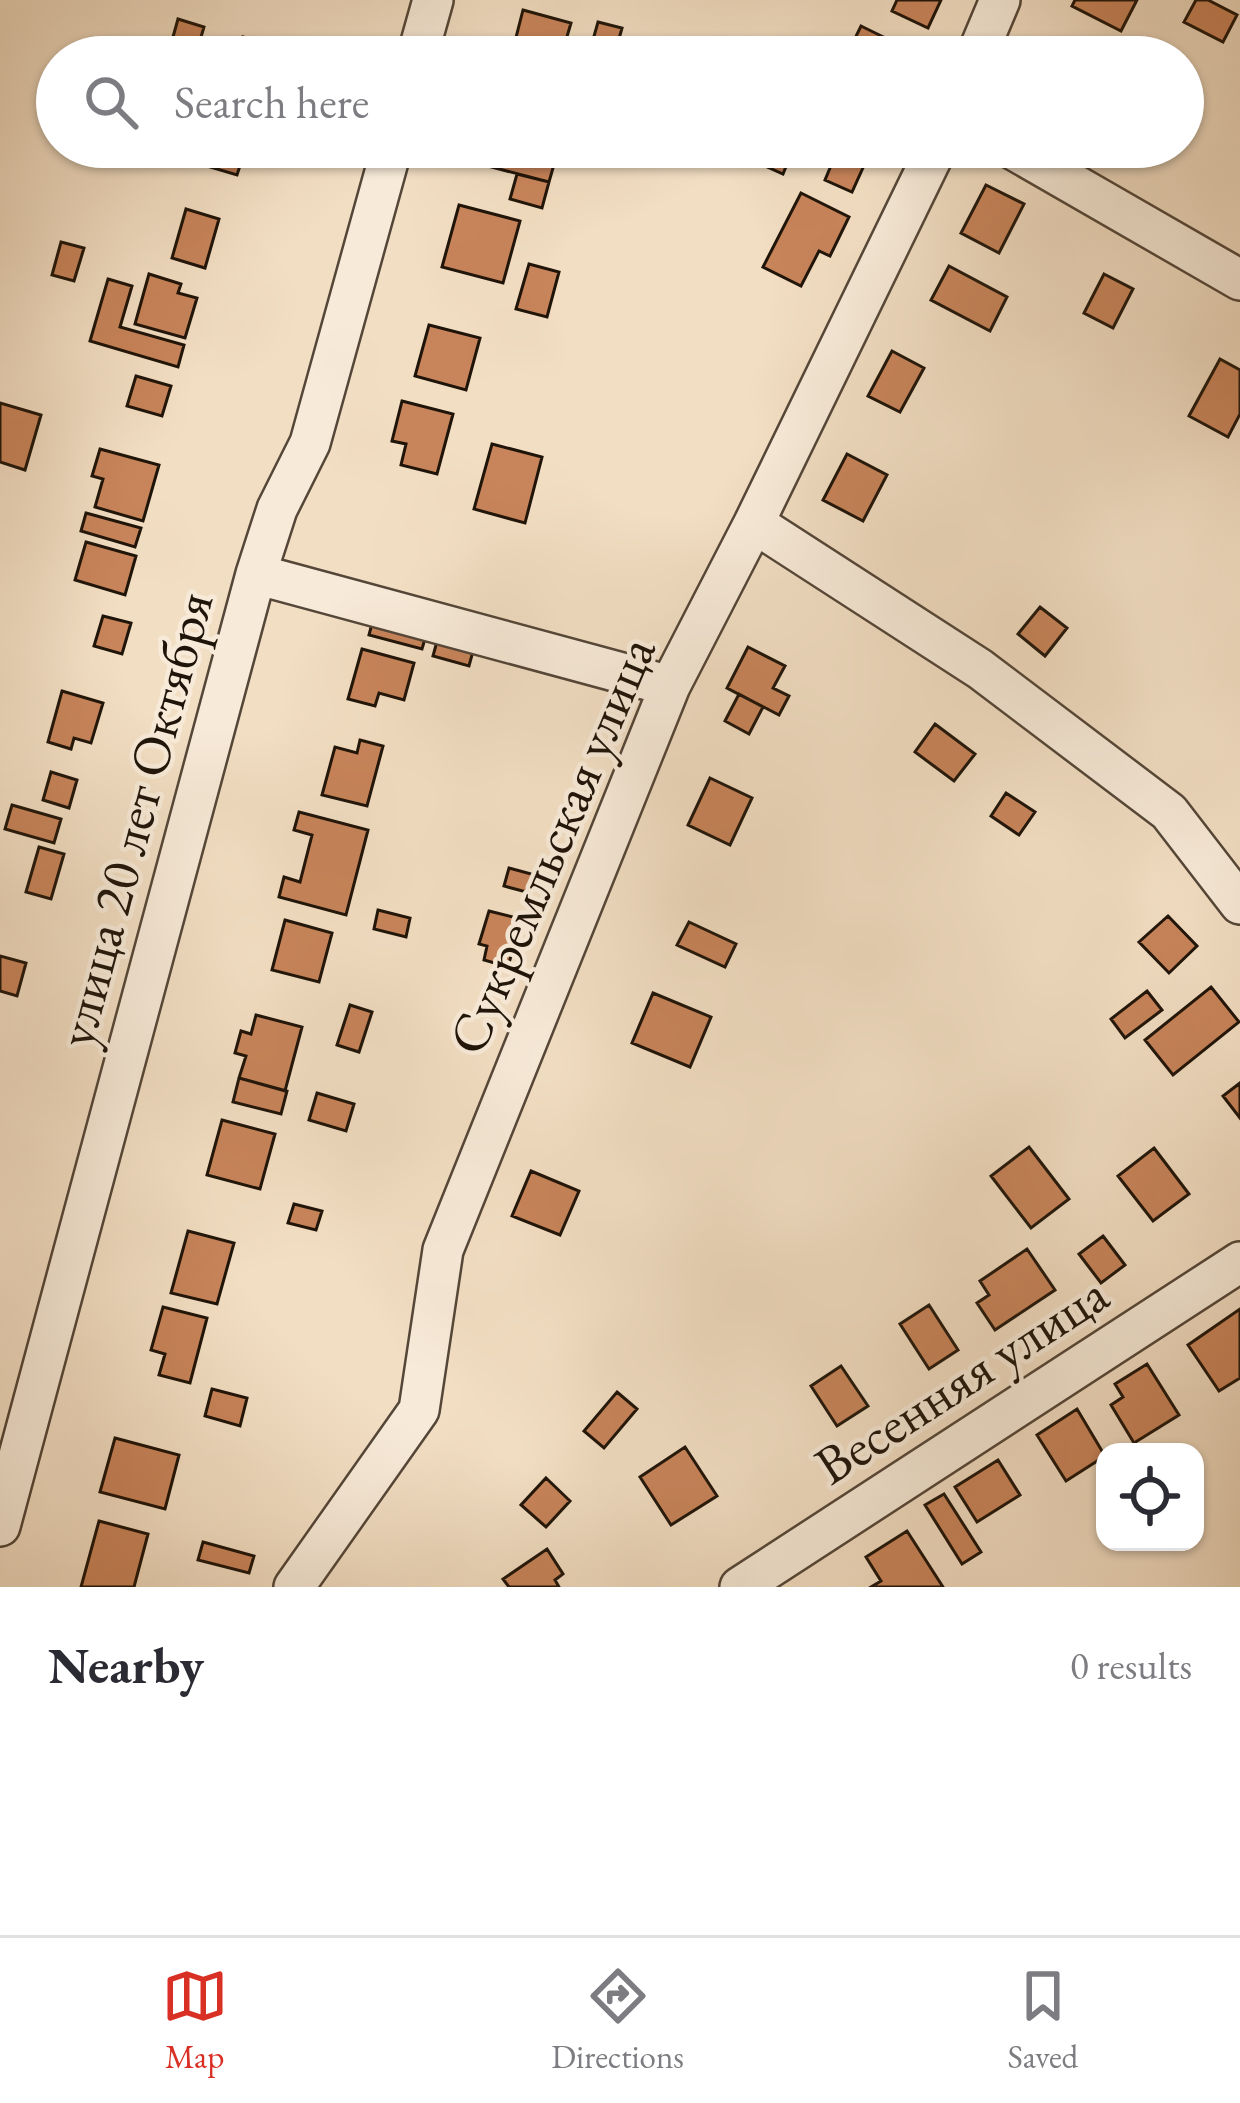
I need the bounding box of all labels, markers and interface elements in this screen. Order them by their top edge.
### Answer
search box [36,36,1204,168]
icon: search [78,69,144,135]
text: Search here [174,73,369,131]
street label: улица 20 лет Октября [40,584,228,1054]
street label: Сукремльская улица [431,625,671,1064]
street label: Весенняя улица [801,1258,1121,1500]
map controls [1096,1443,1204,1551]
button: locate [1096,1443,1204,1551]
text: Nearby [48,1632,204,1698]
text: 0 results [1070,1640,1192,1691]
tab: Map [162,1963,228,2078]
tab: Directions [551,1963,684,2078]
tab: Saved [1008,1963,1078,2078]

